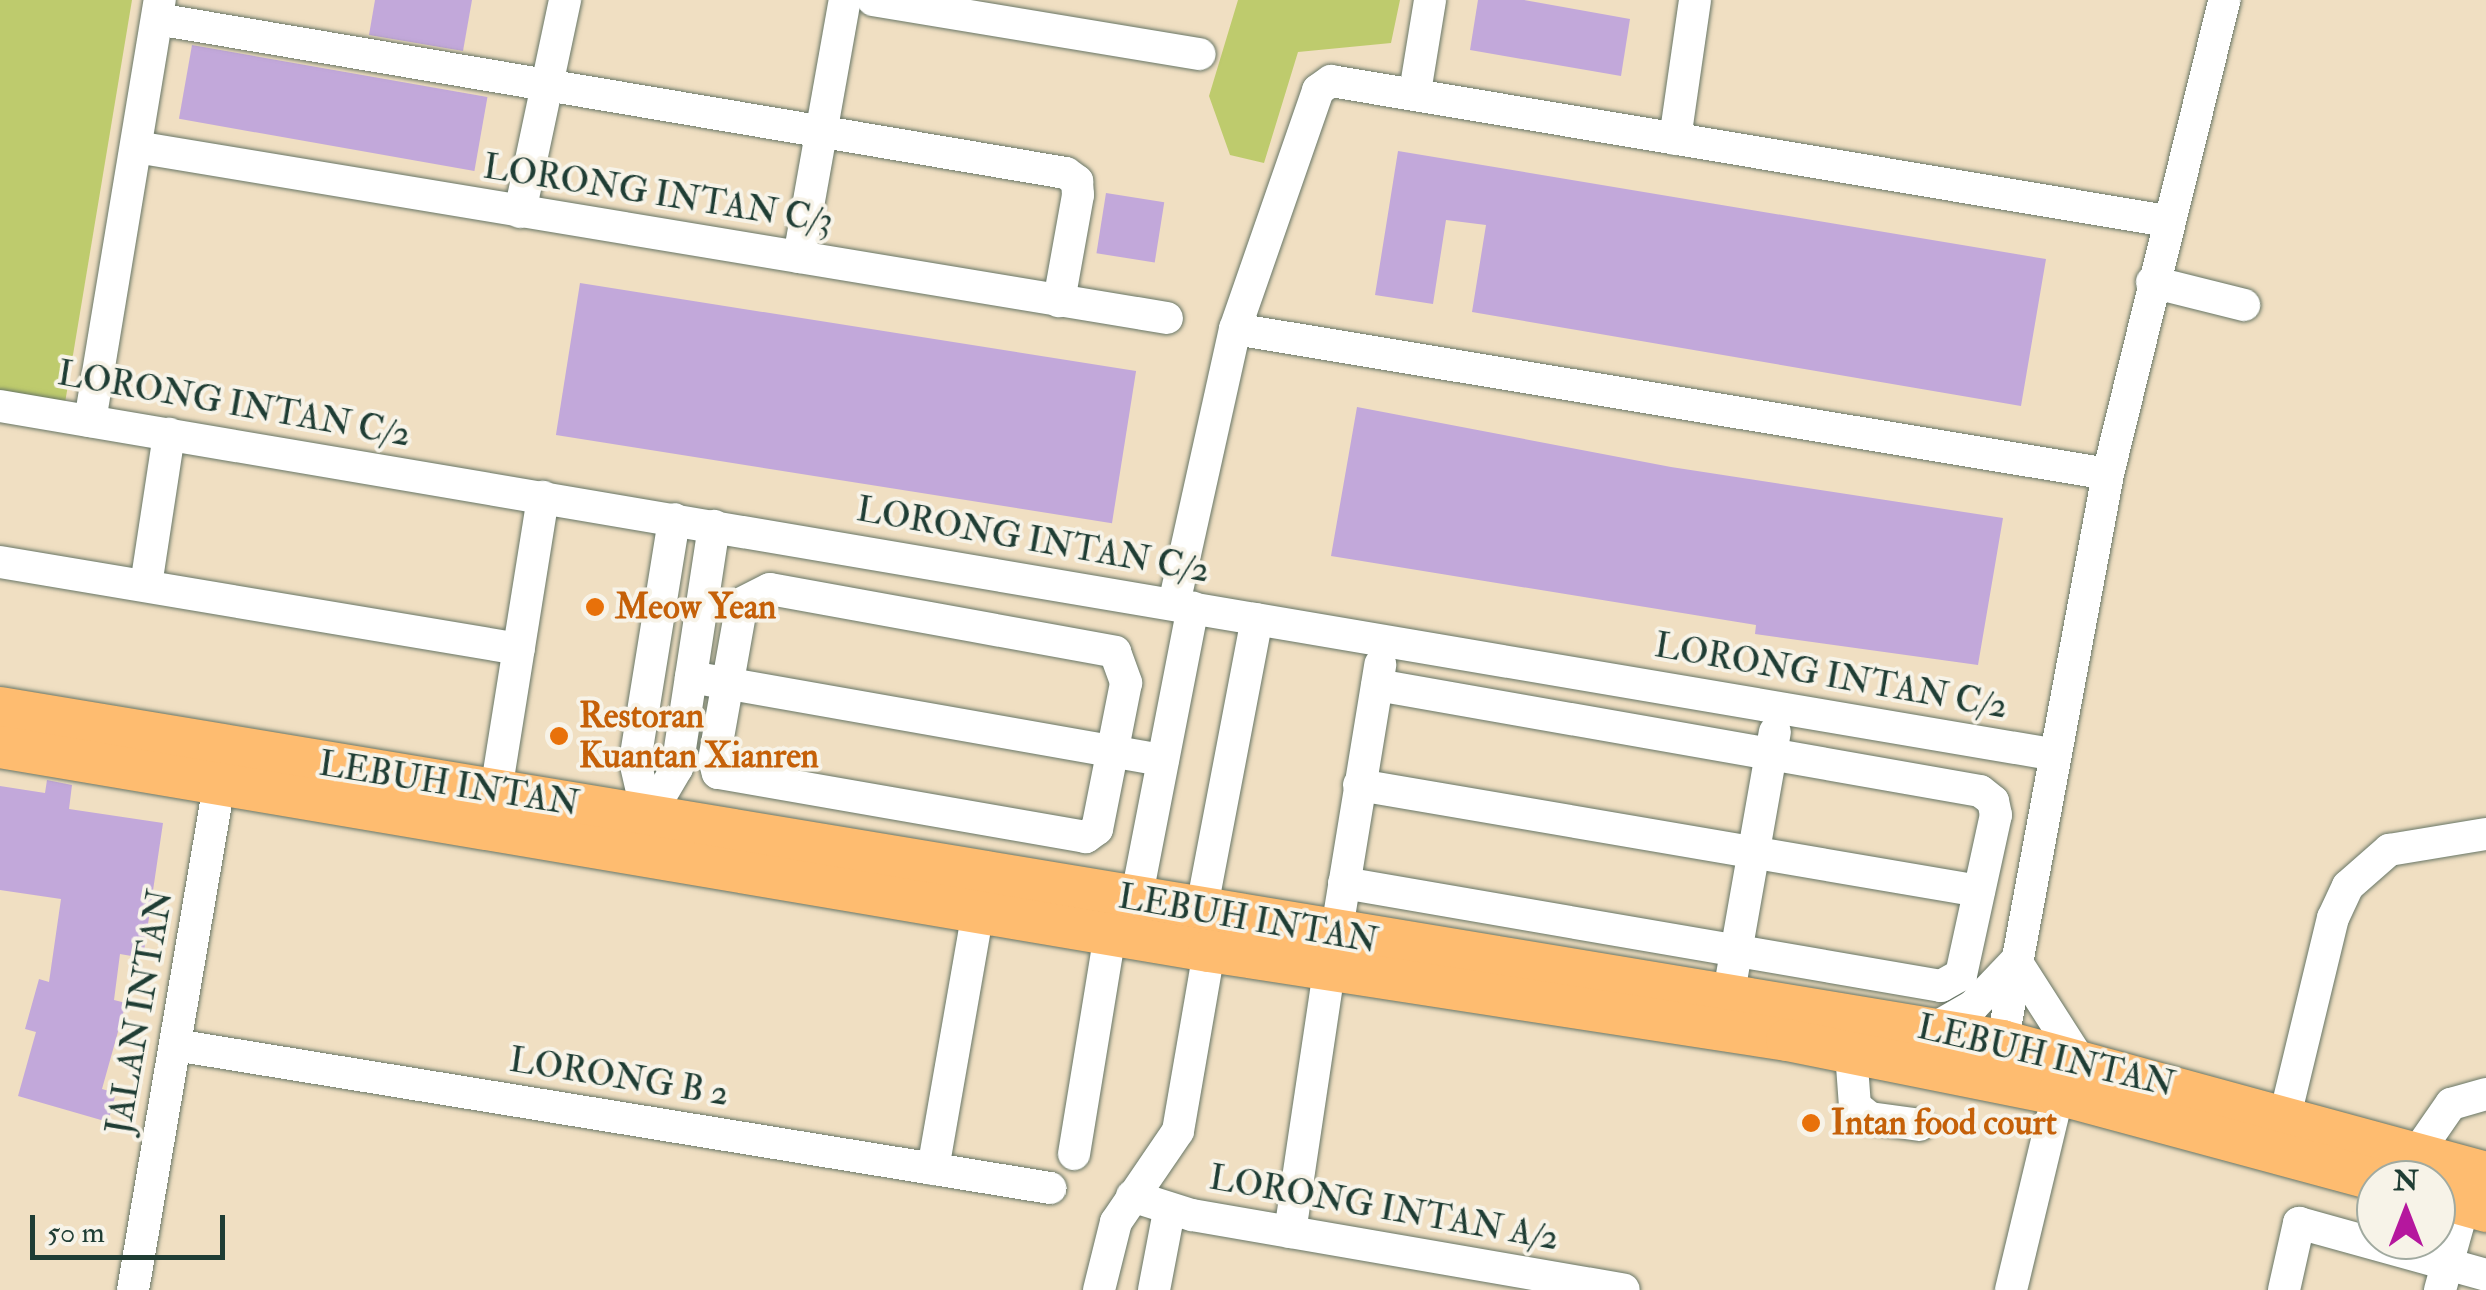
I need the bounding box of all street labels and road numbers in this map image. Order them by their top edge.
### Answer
street label: LORONG INTAN C/3 [480,146,836,242]
street label: LORONG INTAN C/2 [54,352,414,456]
street label: LORONG INTAN C/2 [853,488,1213,592]
street label: LORONG INTAN C/2 [1651,624,2011,728]
street label: LEBUH INTAN [316,743,582,825]
street label: LEBUH INTAN [1115,876,1381,962]
street label: JALAN INTAN [98,886,182,1138]
street label: LEBUH INTAN [1913,1006,2179,1106]
street label: LORONG B 2 [506,1039,732,1115]
street label: LORONG INTAN A/2 [1206,1157,1562,1259]

